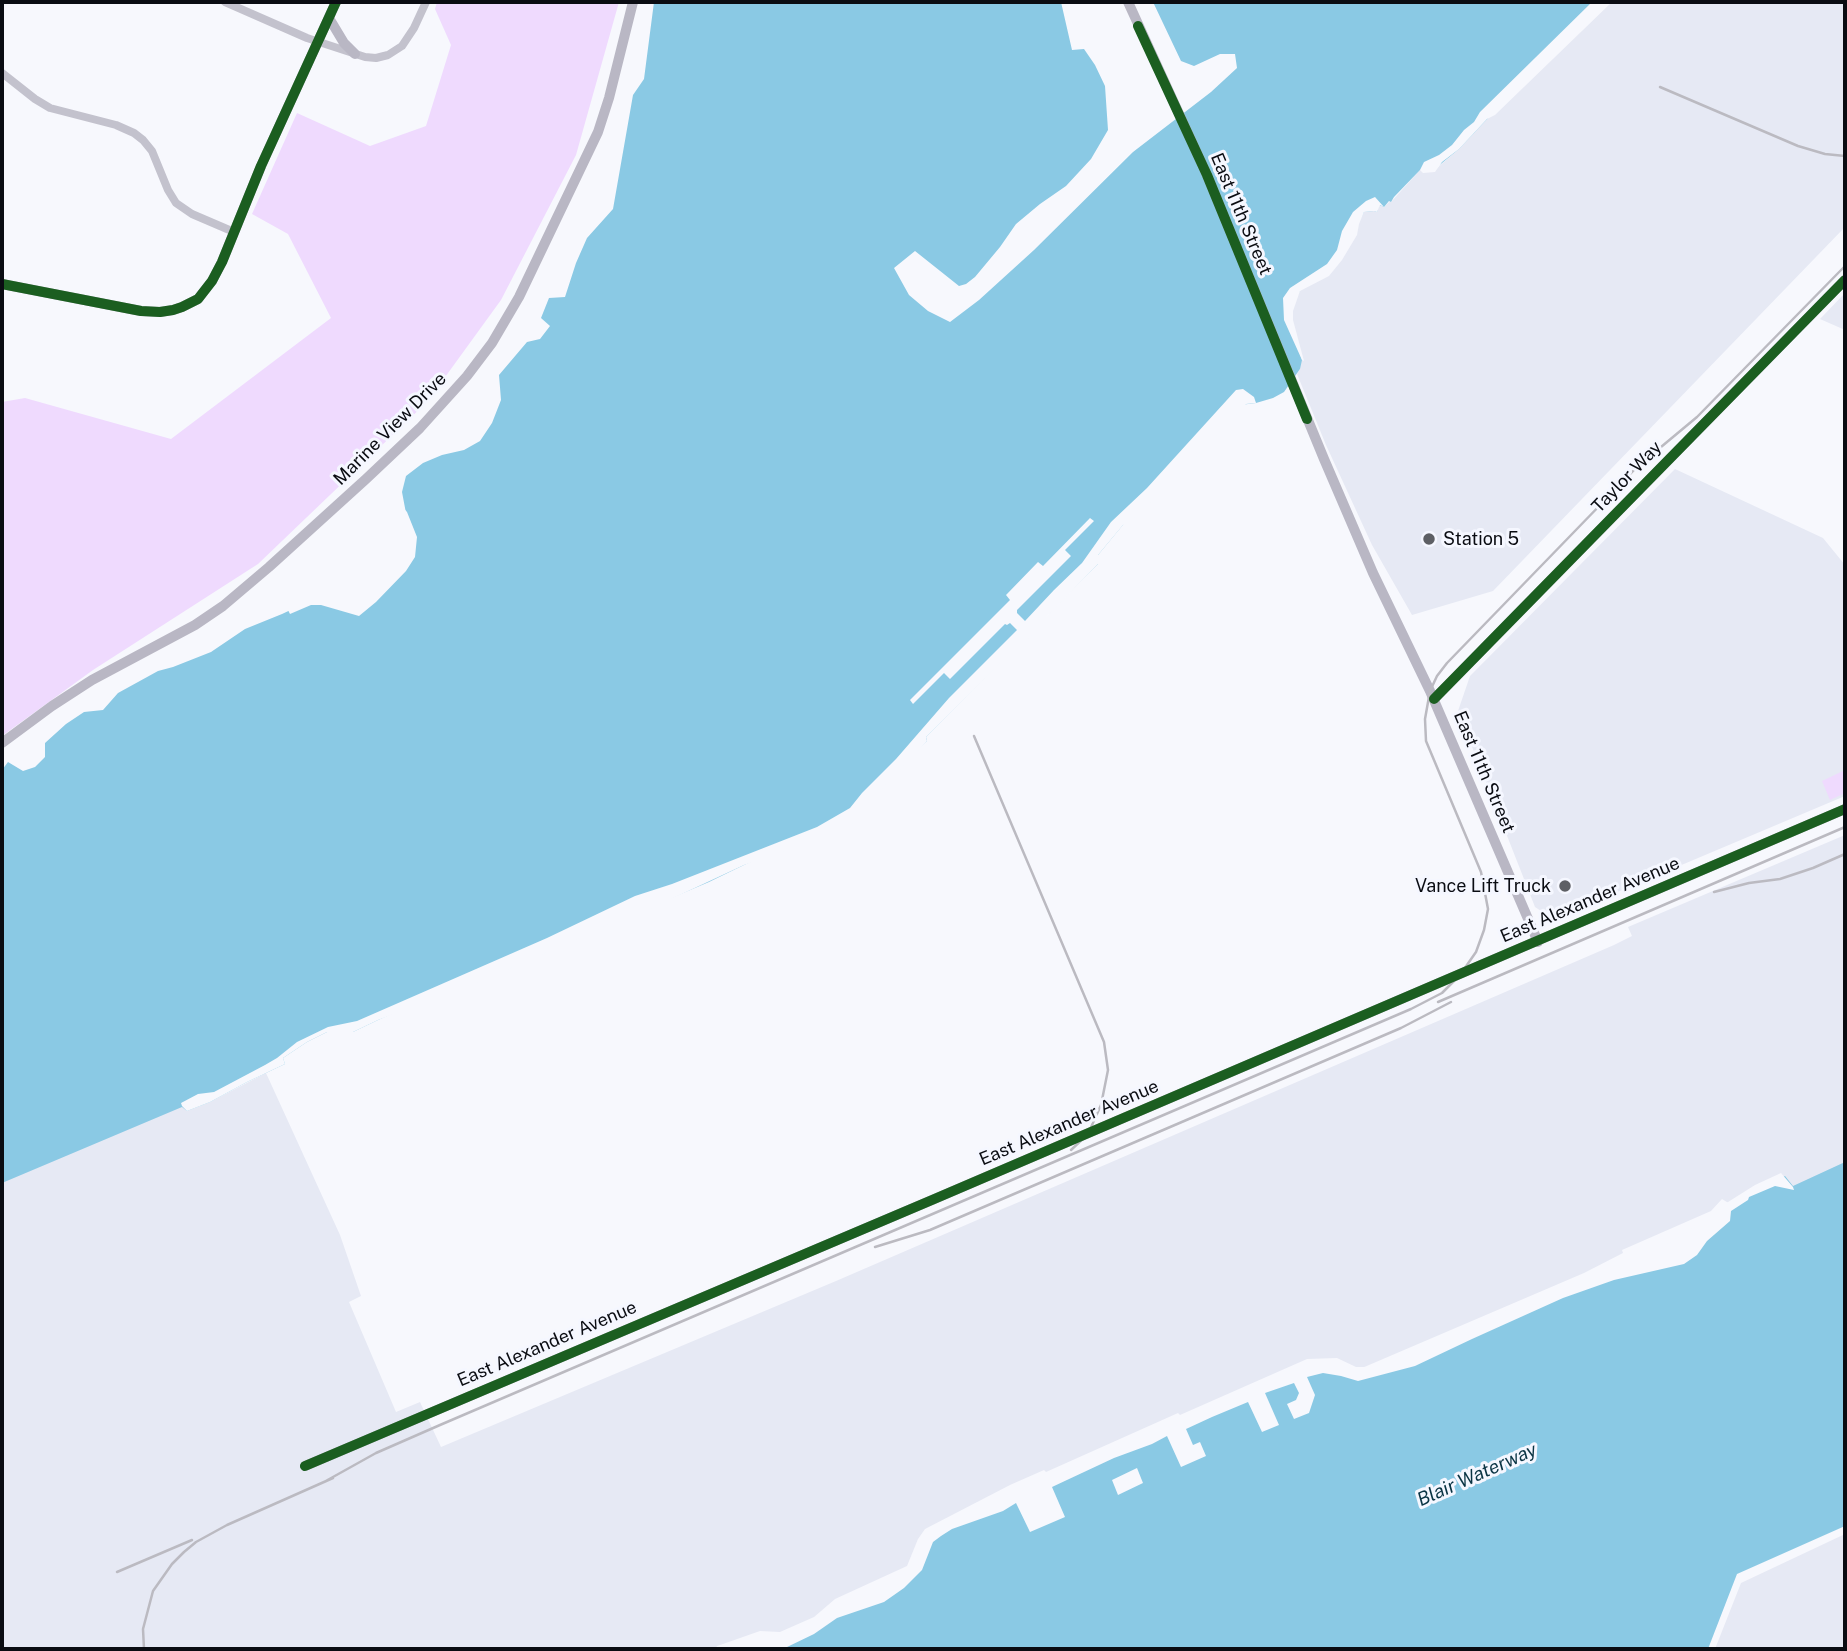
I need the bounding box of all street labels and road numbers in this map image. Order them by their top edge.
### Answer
street label: East 11th Street [1206,150,1276,278]
street label: Marine View Drive [329,368,451,490]
street label: Taylor Way [1588,437,1666,517]
street label: East 11th Street [1449,708,1519,836]
street label: East Alexander Avenue [1497,852,1683,948]
street label: East Alexander Avenue [976,1075,1162,1171]
street label: East Alexander Avenue [454,1296,640,1392]

